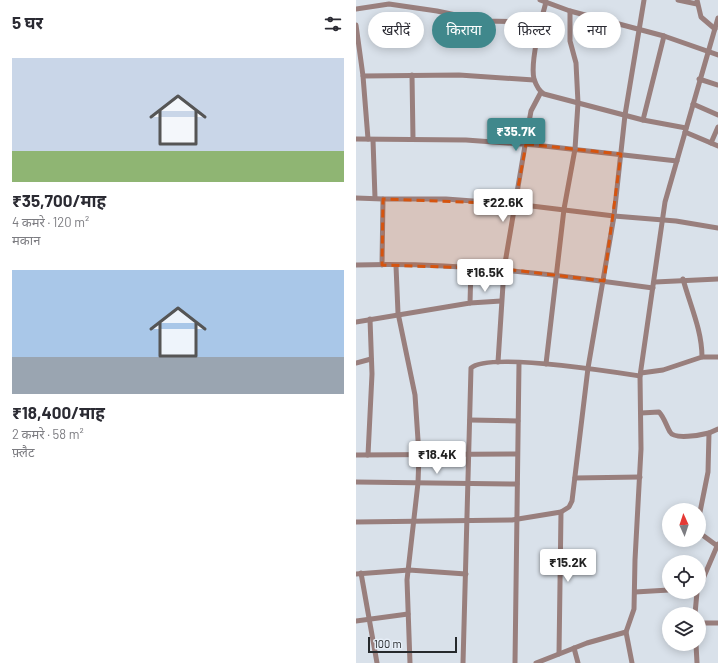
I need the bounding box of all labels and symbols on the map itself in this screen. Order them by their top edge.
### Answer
pin: ₹35.7K [483,118,549,152]
pin: ₹22.6K [470,189,536,223]
pin: ₹16.5K [452,259,518,293]
pin: ₹18.4K [404,441,470,475]
north arrow [662,503,706,547]
pin: ₹15.2K [535,549,601,583]
scale bar [368,635,457,654]

